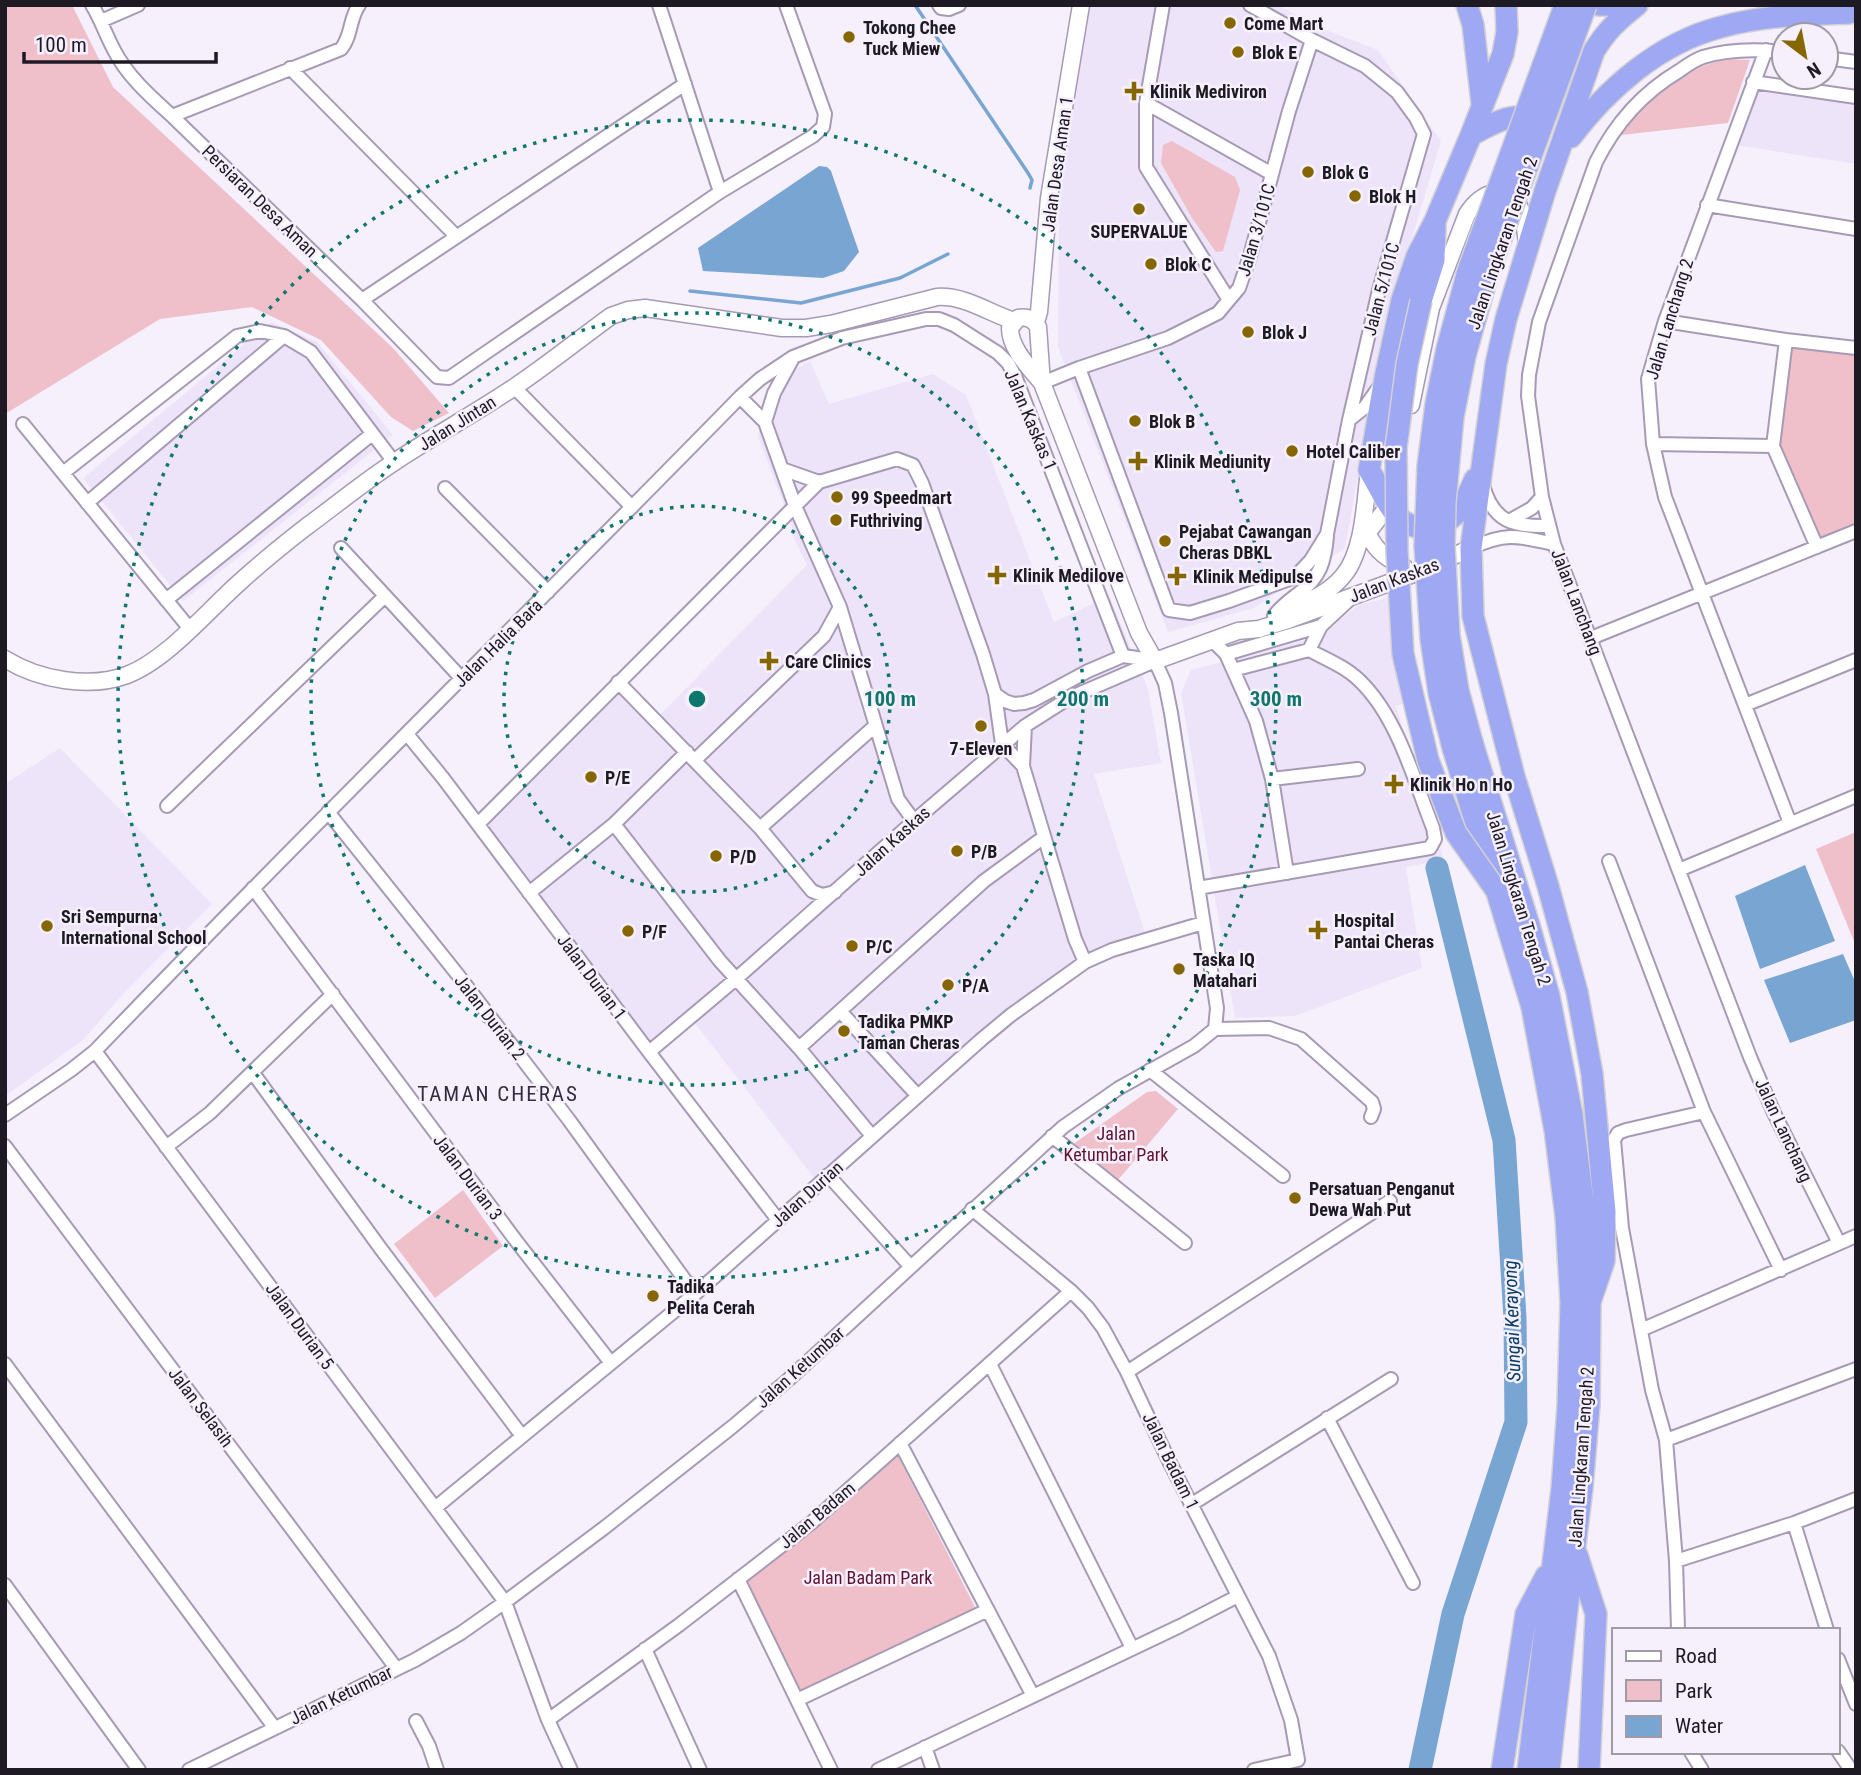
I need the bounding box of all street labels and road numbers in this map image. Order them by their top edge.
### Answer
street label: Jalan Desa Aman 1 [1037,95,1077,233]
street label: Persiaran Desa Aman [198,141,322,261]
street label: Jalan Lingkaran Tengah 2 [1463,154,1541,332]
street label: Jalan 3/101C [1233,181,1279,279]
street label: Jalan 5/101C [1359,240,1403,338]
street label: Jalan Lanchang 2 [1641,256,1697,382]
street label: Jalan Kaskas 1 [1000,366,1062,474]
street label: Jalan Jintan [414,391,500,455]
street label: Jalan Lanchang [1547,546,1607,658]
street label: Jalan Kaskas [1346,553,1442,607]
street label: Jalan Halia Bara [450,595,546,691]
street label: Jalan Kaskas [850,802,934,880]
street label: Jalan Lingkaran Tengah 2 [1482,808,1556,988]
street label: Jalan Durian 1 [553,930,631,1024]
street label: Jalan Durian 2 [450,970,530,1064]
street label: Jalan Lanchang [1751,1075,1817,1185]
street label: Jalan Durian 3 [429,1130,507,1224]
street label: Jalan Durian [767,1156,847,1232]
street label: Jalan Durian 5 [262,1279,339,1373]
street label: Jalan Ketumbar [752,1322,849,1412]
street label: Jalan Selasih [164,1363,238,1451]
street label: Jalan Lingkaran Tengah 2 [1564,1366,1598,1548]
street label: Jalan Badam 1 [1138,1409,1204,1513]
street label: Jalan Badam [775,1477,859,1553]
street label: Jalan Ketumbar [286,1661,396,1729]

